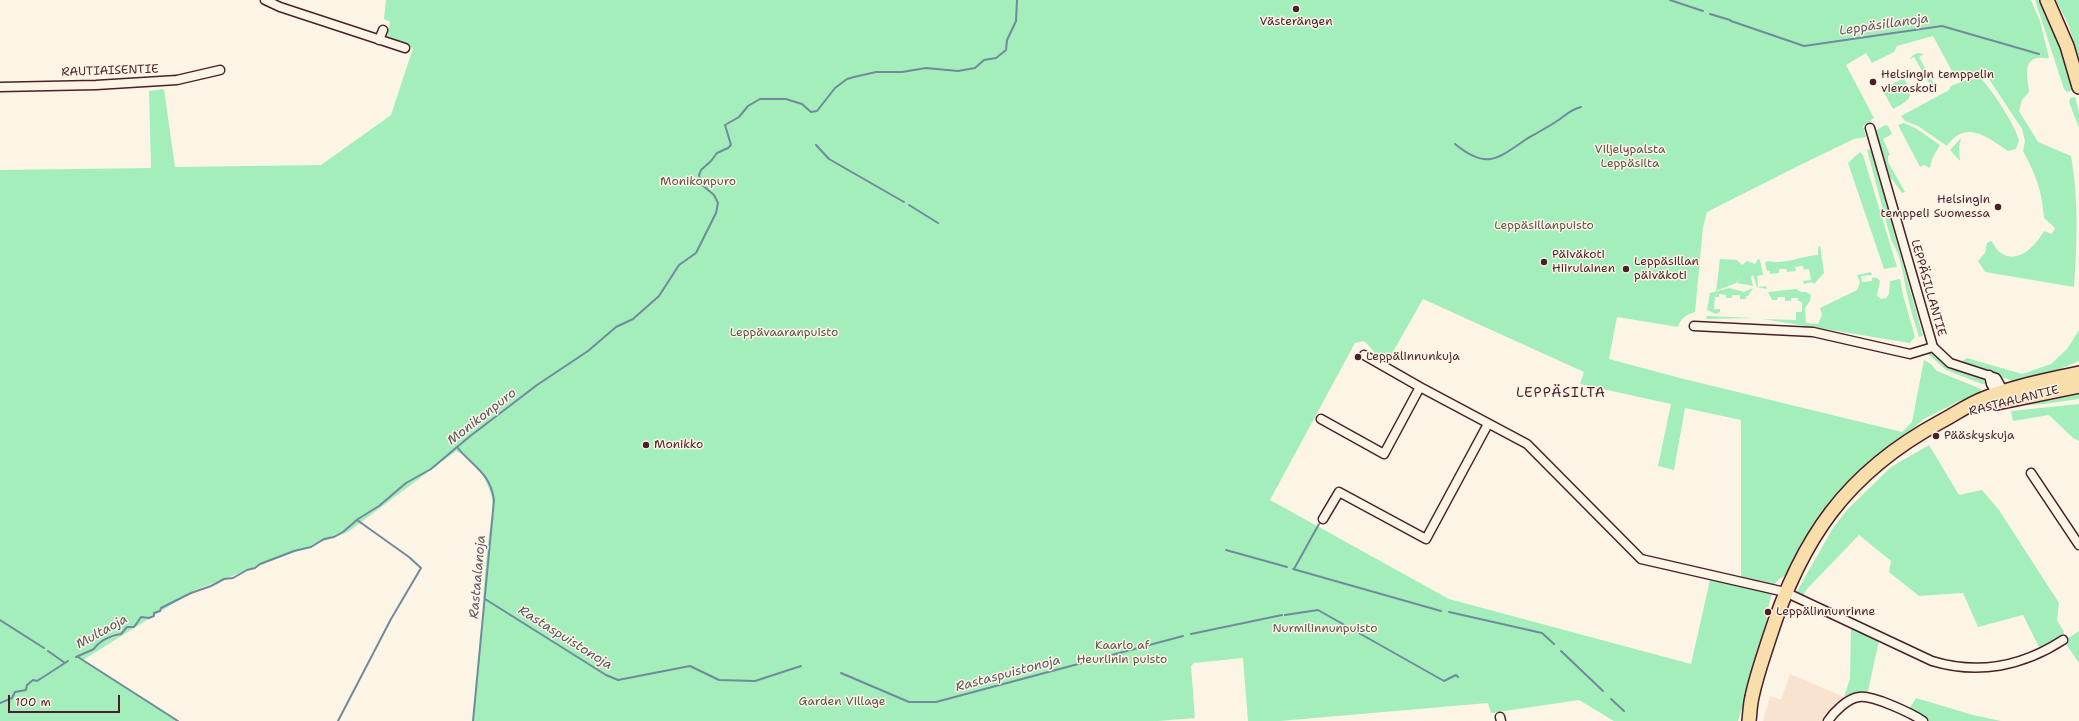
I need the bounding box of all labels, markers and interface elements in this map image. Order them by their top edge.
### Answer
marker: Västerängen [1291,4,1301,14]
water label: Leppäsillanoja [1838,11,1930,39]
place label: Västerängen [1259,15,1333,29]
street label: RAUTIAISENTIE [61,62,159,80]
place label: Helsingin temppelin vieraskoti [1881,68,1994,96]
marker: Helsingin temppelin vieraskoti [1868,77,1878,87]
park label: Viljelypalsta Leppäsilta [1595,143,1665,171]
park label: Monikonpuro [660,175,736,189]
place label: Helsingin temppeli Suomessa [1881,193,1990,221]
marker: Helsingin temppeli Suomessa [1993,202,2003,212]
park label: Leppäsillanpuisto [1494,219,1594,233]
street label: LEPPÄSILLANTIE [1907,238,1949,338]
place label: Päiväkoti Hiirulainen [1552,248,1615,276]
place label: Leppäsillan päiväkoti [1634,255,1699,283]
marker: Päiväkoti Hiirulainen [1539,257,1549,267]
marker: Leppäsillan päiväkoti [1621,264,1631,274]
park label: Leppävaaranpuisto [730,326,838,340]
place label: Leppälinnunkuja [1366,350,1460,364]
marker: Leppälinnunkuja [1353,352,1363,362]
street label: RASTAALANTIE [1968,383,2060,419]
water label: Monikonpuro [444,385,520,449]
district label: LEPPÄSILTA [1516,385,1606,401]
place label: Pääskyskuja [1944,429,2014,443]
marker: Pääskyskuja [1931,431,1941,441]
place label: Monikko [654,438,703,452]
marker: Monikko [641,440,651,450]
water label: Rastaalanoja [467,535,489,619]
water label: Rastaspuistonoja [515,603,615,673]
place label: Leppälinnunrinne [1776,605,1875,619]
marker: Leppälinnunrinne [1763,607,1773,617]
water label: Multaoja [74,611,130,653]
park label: Nurmilinnunpuisto [1273,622,1377,636]
park label: Kaarlo af Heurlinin puisto [1077,639,1167,667]
water label: Rastaspuistonoja [954,652,1062,696]
scale bar [10,687,122,713]
text: 100 m [15,694,51,710]
park label: Garden Village [798,695,886,709]

